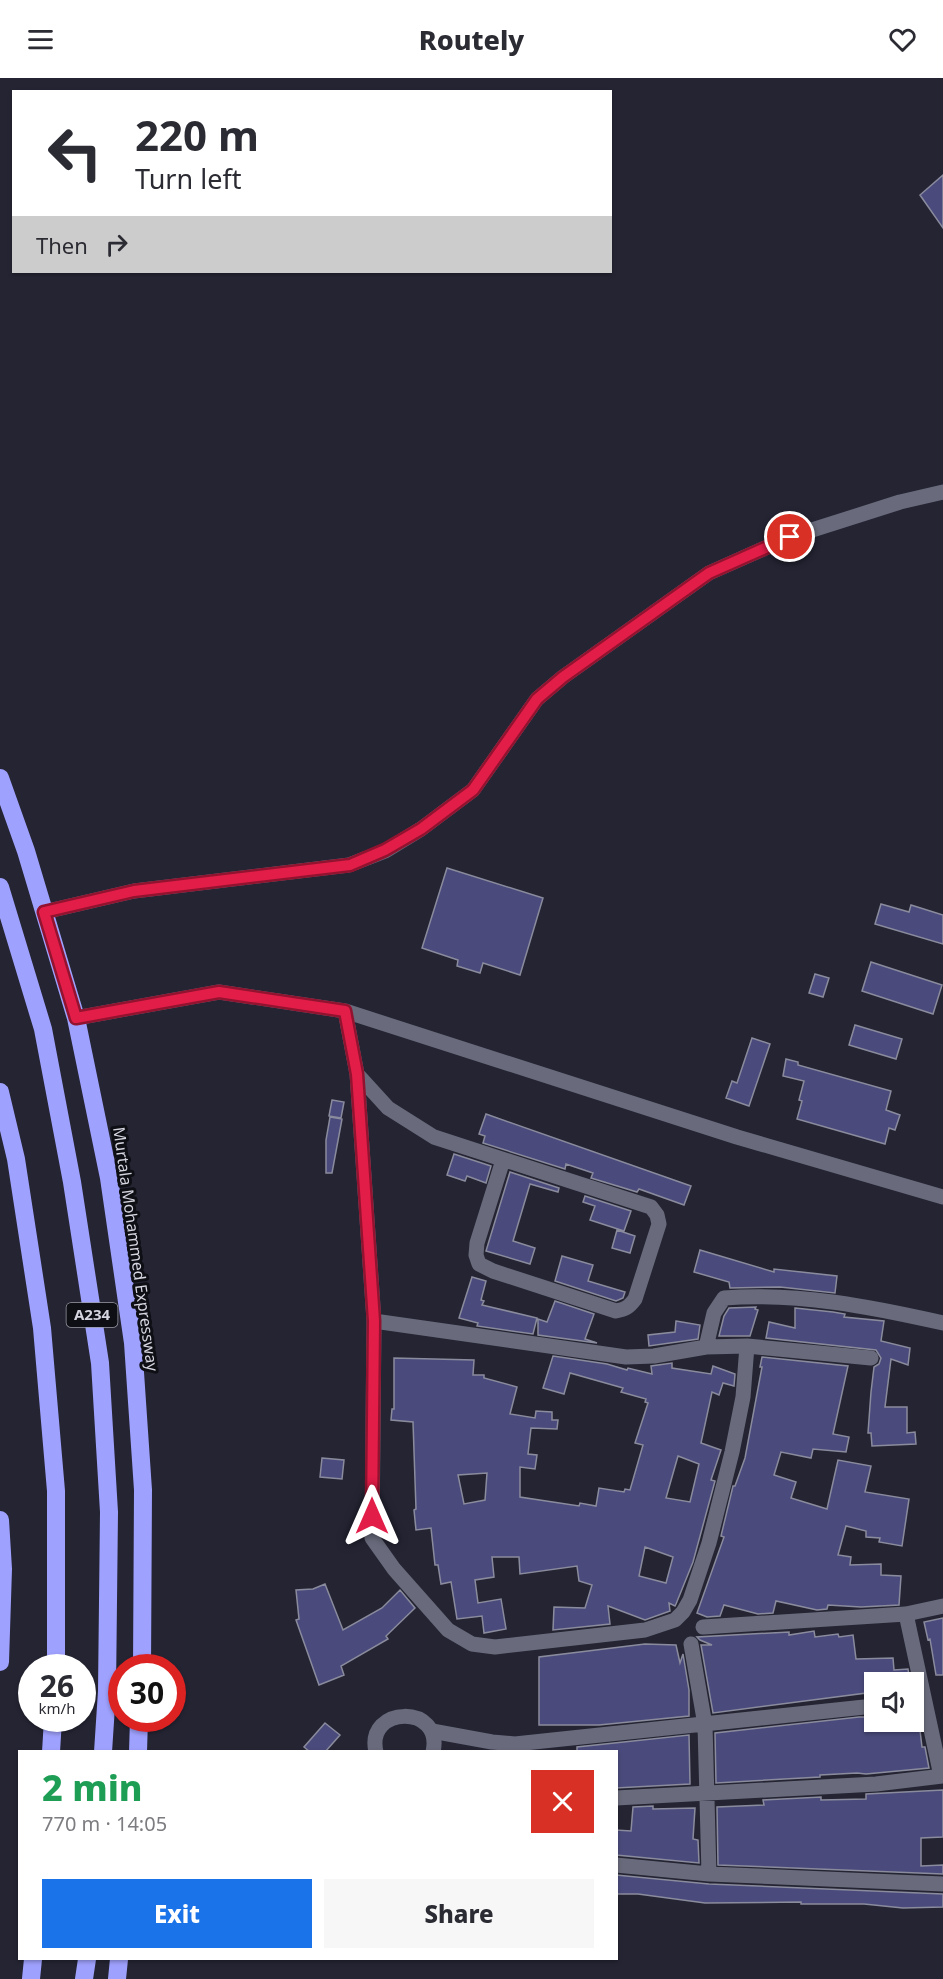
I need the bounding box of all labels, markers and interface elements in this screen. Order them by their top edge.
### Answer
text: Routely [419,21,524,58]
icon: menu [24,23,57,56]
icon: heart [886,23,919,56]
text: 220 m [135,106,259,163]
icon: left [36,114,114,192]
text: Turn left [135,160,241,197]
icon: right [100,228,133,261]
text: Then [36,230,88,260]
pin [764,511,815,562]
icon: arrive [773,520,806,553]
street label: Murtala Mohammed Expressway [108,1125,164,1373]
road number: A234 [66,1303,118,1327]
position arrow [340,1484,404,1548]
speed limit sign: 30 [108,1654,186,1732]
text: 26 [40,1665,74,1706]
map controls [864,1672,924,1732]
button: sound [864,1672,924,1732]
text: km/h [39,1698,75,1718]
text: 2 min [42,1763,143,1812]
button: close [531,1770,594,1833]
text: 770 m · 14:05 [42,1810,167,1837]
button: Exit [42,1879,312,1948]
button: Share [324,1879,594,1948]

